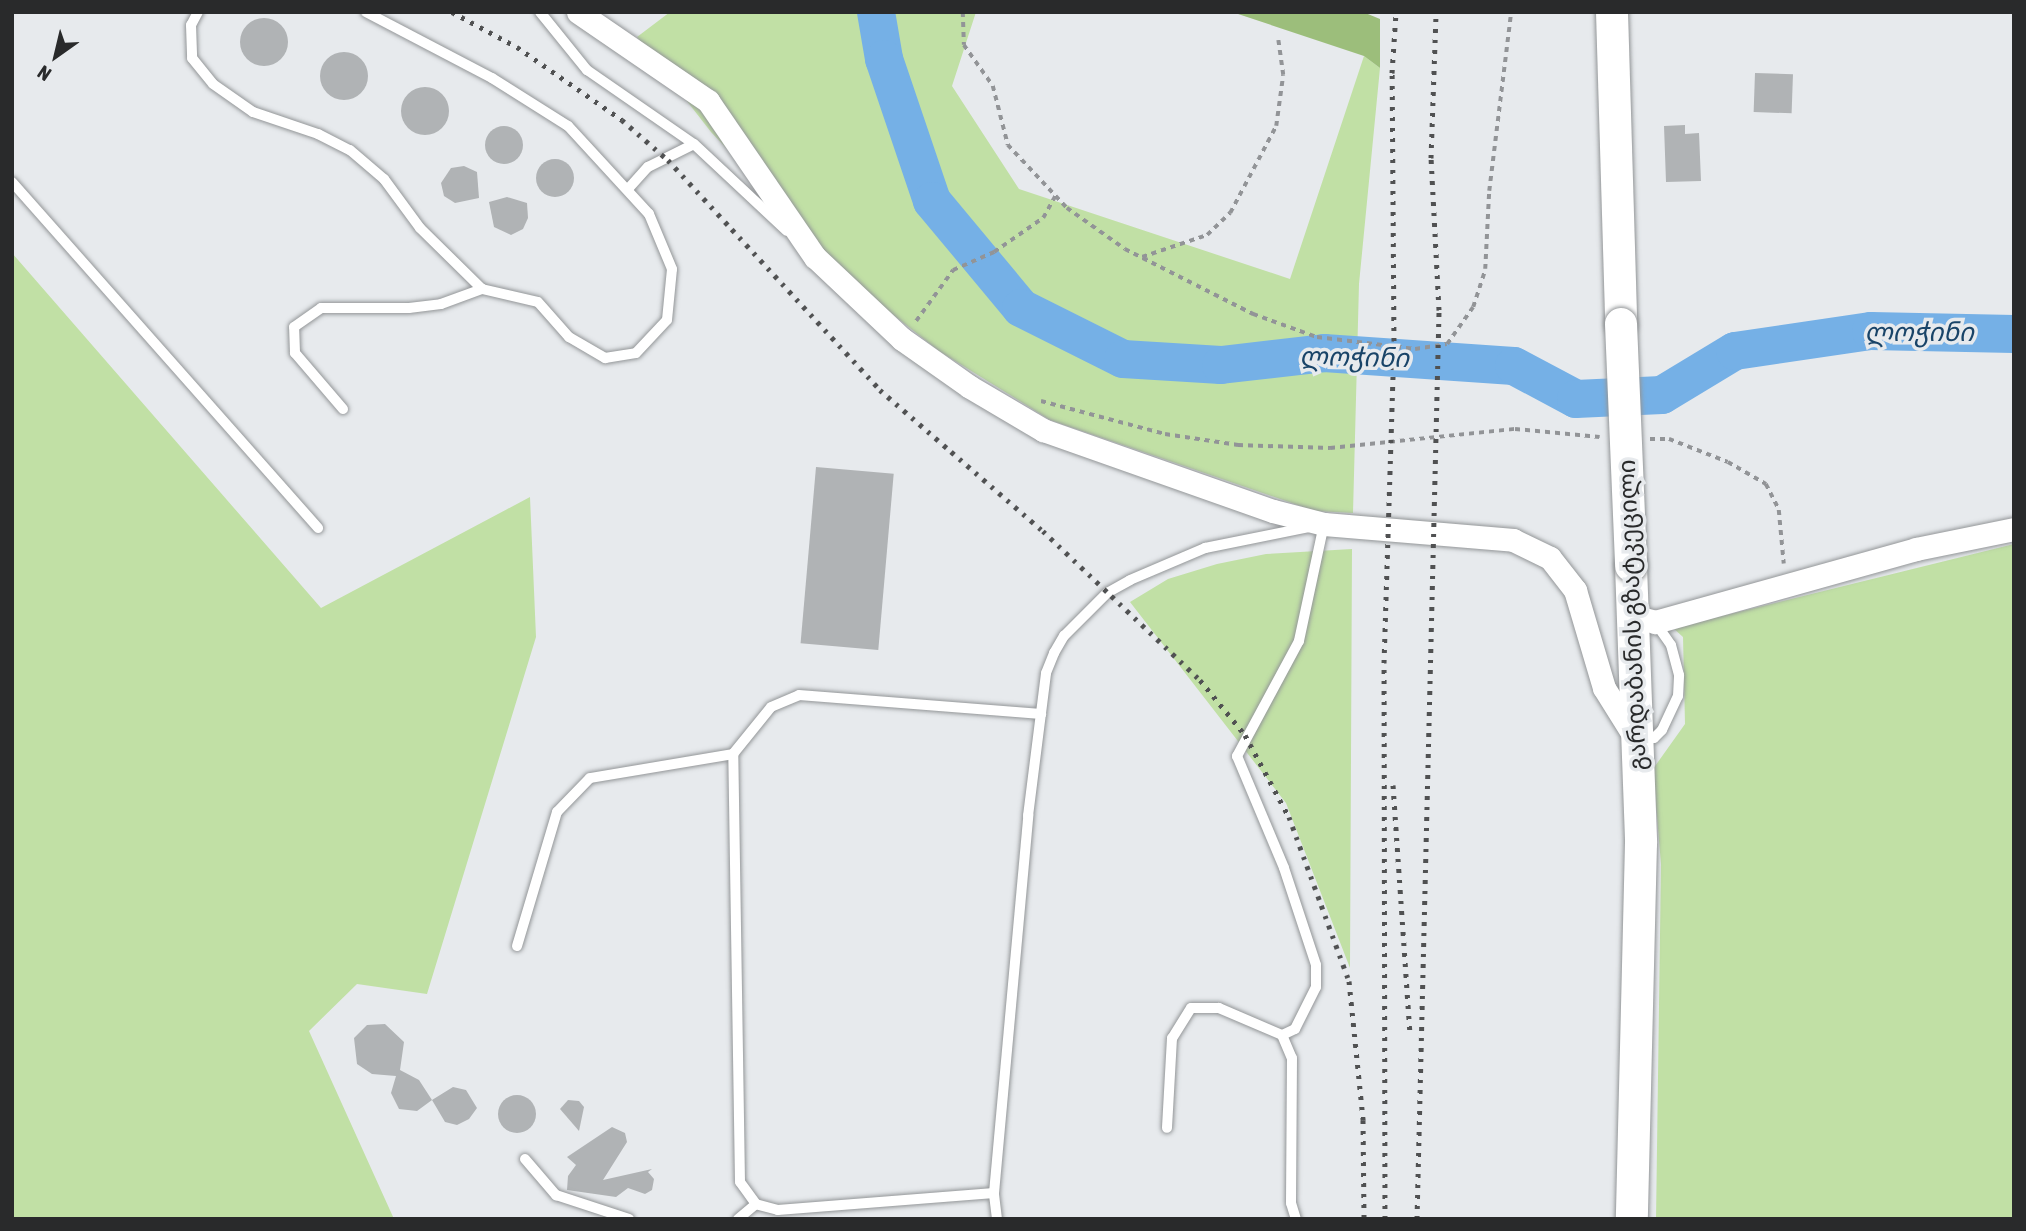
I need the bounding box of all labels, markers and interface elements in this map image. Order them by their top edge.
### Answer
north arrow [21,21,91,91]
text: N [33,61,55,86]
water label: ლოჭინი [1864,317,1974,349]
water label: ლოჭინი [1299,341,1409,375]
street label: გარდაბანის გზატკეცილი [1612,459,1652,771]

